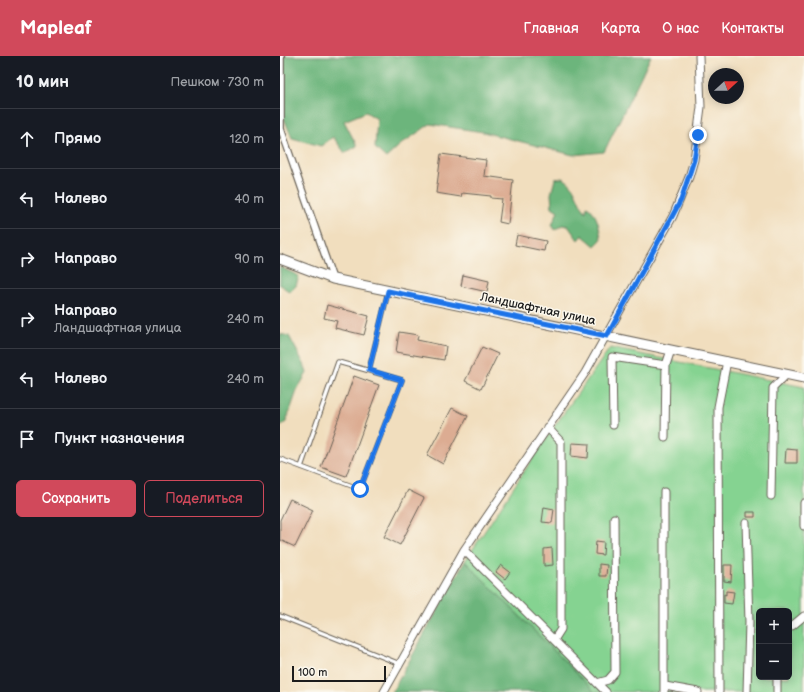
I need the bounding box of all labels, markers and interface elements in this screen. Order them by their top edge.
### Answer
text: Mapleaf [20,17,92,40]
text: Главная [524,20,579,37]
text: Карта [601,20,640,37]
text: О нас [662,20,699,37]
text: Контакты [721,20,784,37]
north arrow [708,68,744,104]
text: 10 мин [16,72,69,92]
text: Пешком · 730 m [171,74,264,90]
route end [689,126,707,144]
icon: ahead [16,128,38,150]
text: Прямо [54,129,101,148]
text: 120 m [229,131,264,147]
icon: left [16,188,38,210]
text: Налево [54,189,107,208]
text: 40 m [234,191,264,207]
icon: right [16,248,38,270]
text: Направо [54,249,117,268]
text: 90 m [235,251,264,267]
street label: Ландшафтная улица [478,289,597,329]
text: Направо [54,301,117,320]
icon: right [16,308,38,330]
text: 240 m [227,311,264,327]
text: Ландшафтная улица [54,320,181,336]
icon: left [16,368,38,390]
text: Налево [54,369,107,388]
text: 240 m [227,371,264,387]
icon: arrive [16,428,38,450]
text: Пункт назначения [54,429,185,448]
button: Сохранить [16,480,136,517]
button: Поделиться [144,480,264,517]
route start [351,480,369,498]
map controls [756,608,792,680]
button: + [756,608,792,644]
button: − [756,644,792,680]
scale bar [292,664,386,683]
text: 100 m [298,666,327,679]

